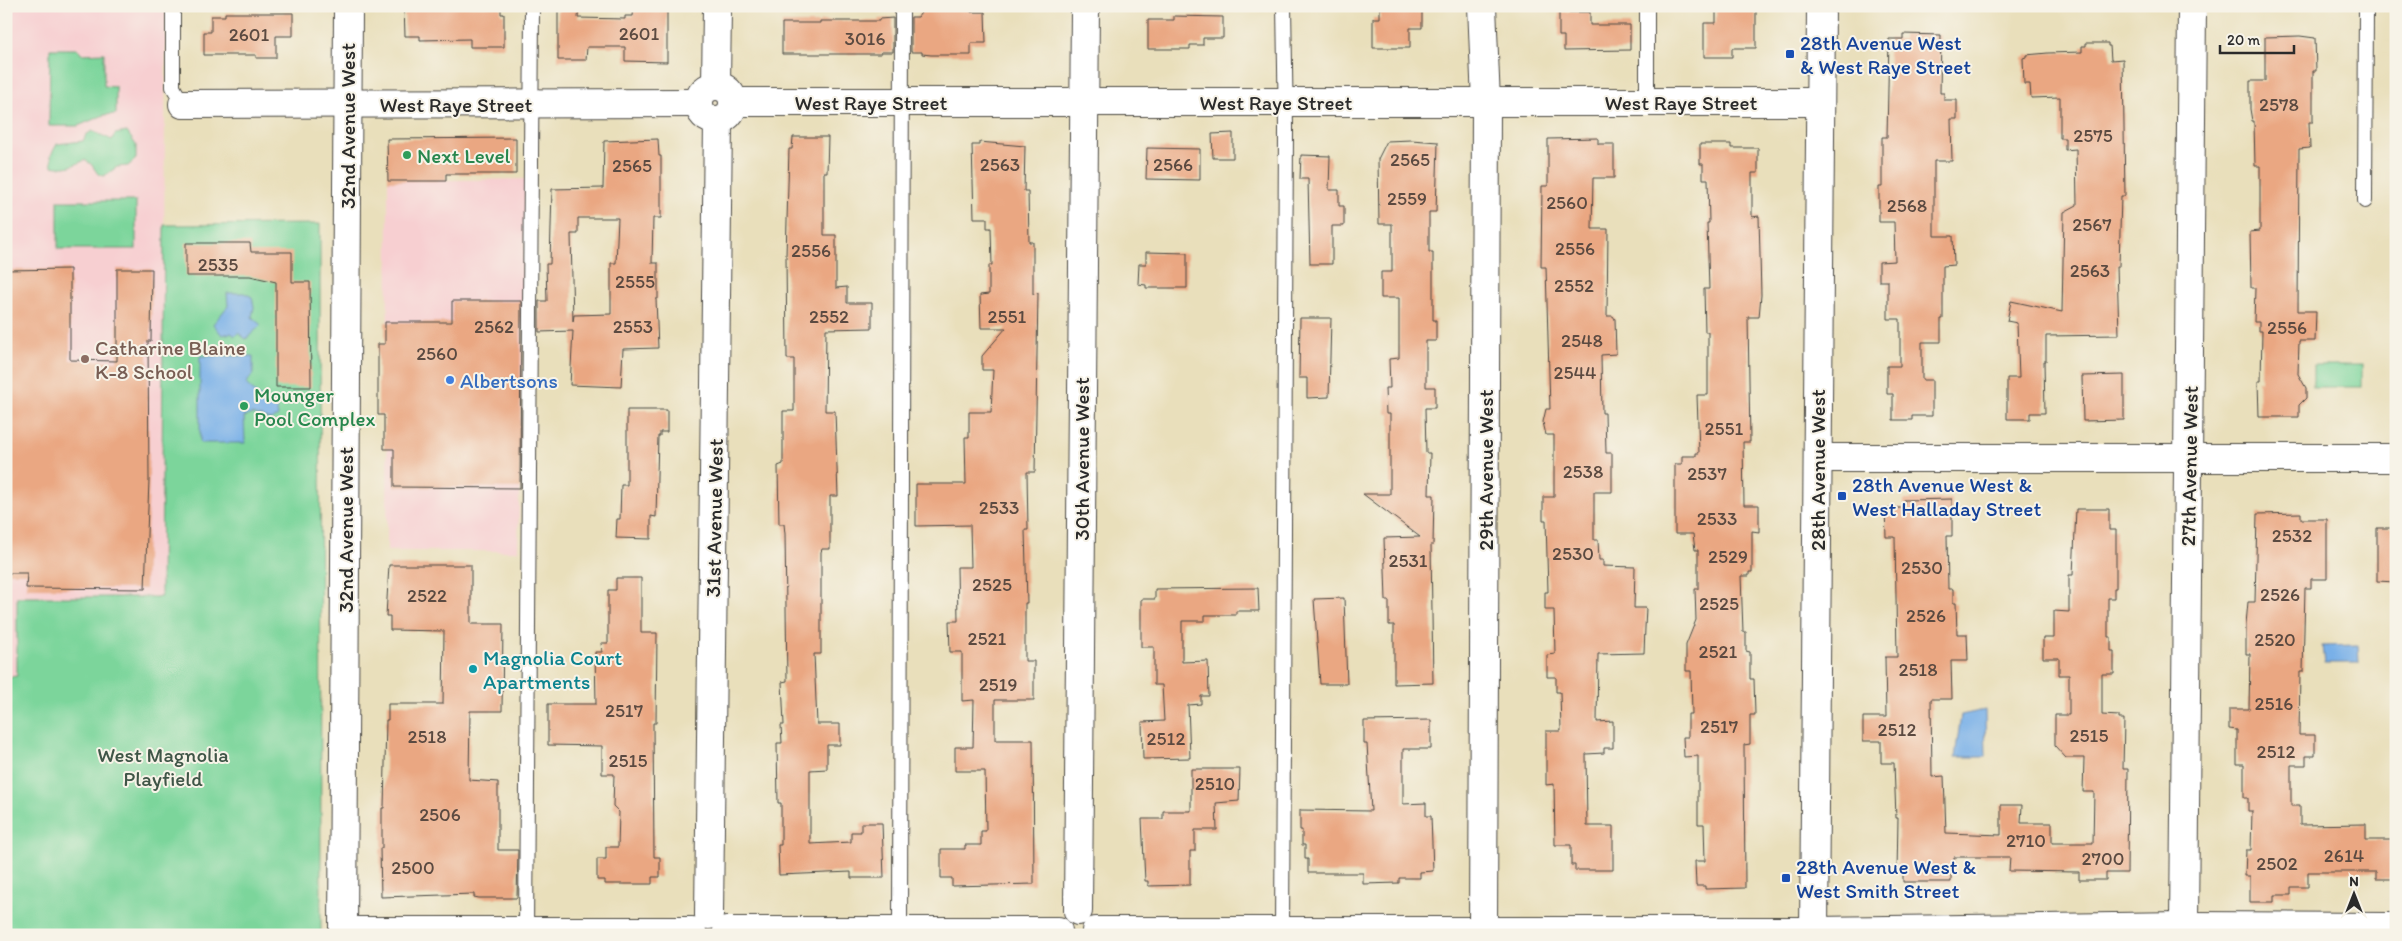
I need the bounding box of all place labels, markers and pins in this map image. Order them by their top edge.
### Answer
place label: 28th Avenue West & West Raye Street [1800,30,1971,79]
marker: 28th Avenue West & West Raye Street [1784,48,1796,60]
place label: Next Level [417,143,511,168]
marker: Next Level [401,149,413,161]
place label: Catharine Blaine K-8 School [95,335,246,384]
marker: Catharine Blaine K-8 School [79,353,91,365]
place label: Albertsons [460,368,558,393]
marker: Albertsons [444,374,456,386]
place label: Mounger Pool Complex [254,382,376,431]
marker: Mounger Pool Complex [238,400,250,412]
place label: 28th Avenue West & West Halladay Street [1852,472,2041,521]
marker: 28th Avenue West & West Halladay Street [1836,490,1848,502]
place label: Magnolia Court Apartments [483,645,622,694]
marker: Magnolia Court Apartments [467,663,479,675]
place label: 28th Avenue West & West Smith Street [1796,854,1976,903]
marker: 28th Avenue West & West Smith Street [1780,872,1792,884]

